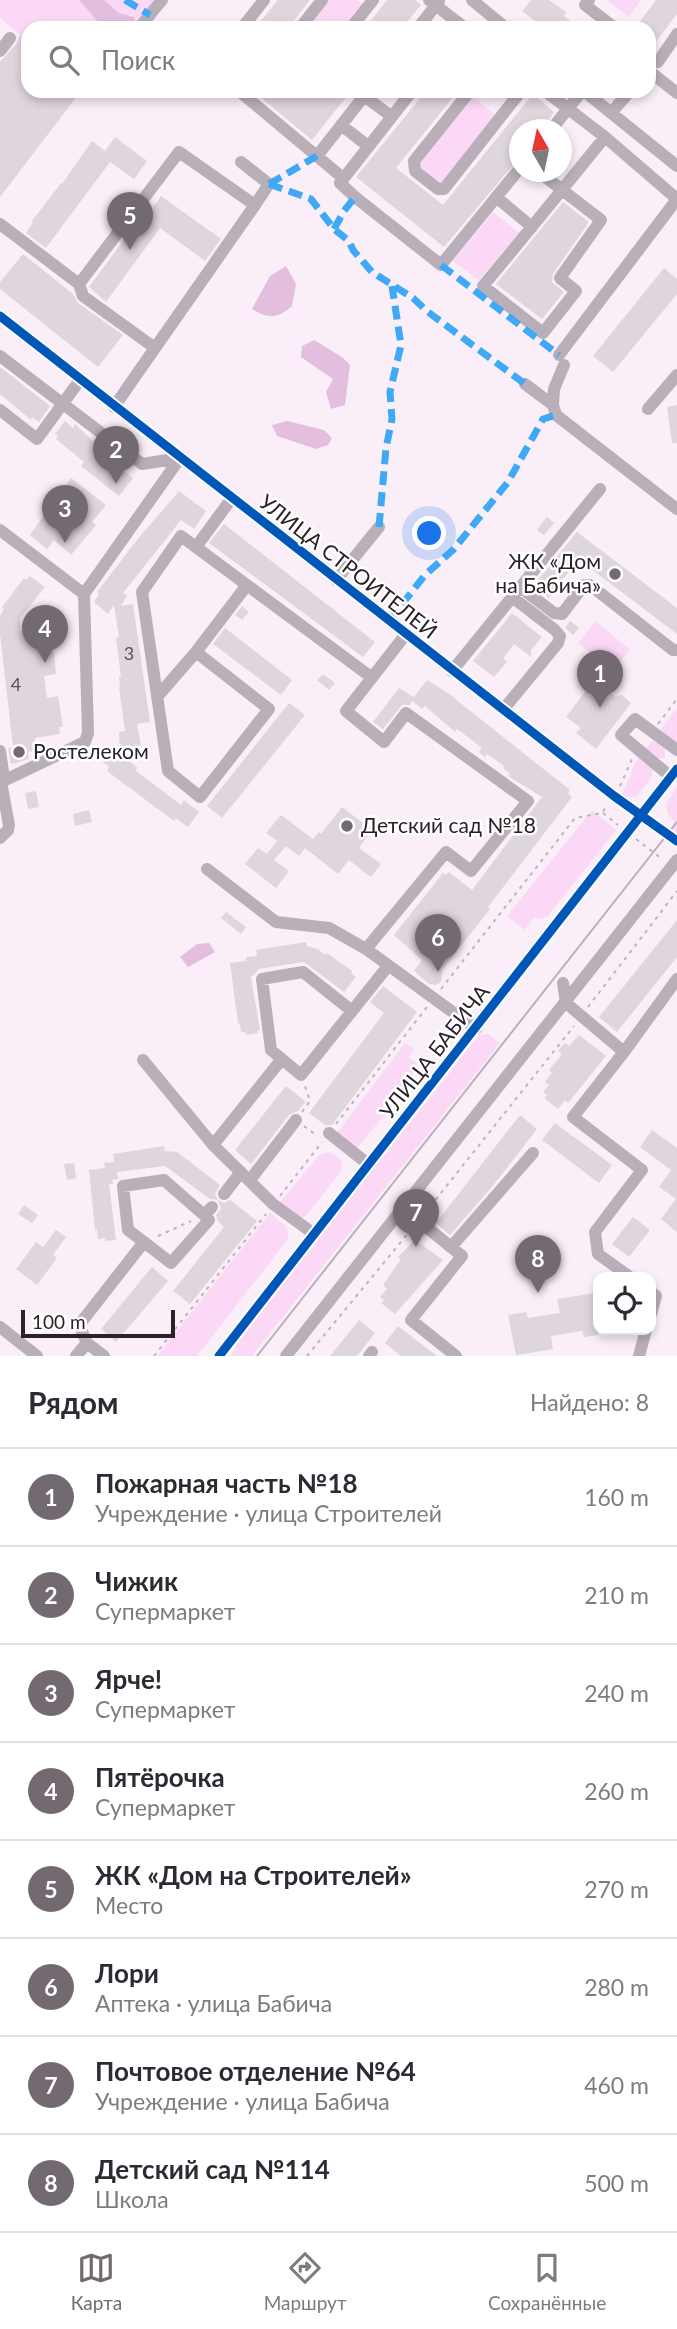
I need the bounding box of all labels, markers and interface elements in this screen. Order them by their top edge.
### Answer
search box [21,21,656,98]
icon: search [45,41,83,79]
text: Поиск [101,44,175,76]
north arrow [509,119,572,182]
pin: 5 [107,192,153,250]
pin: 2 [93,426,139,484]
pin: 3 [42,485,88,543]
street label: УЛИЦА СТРОИТЕЛЕЙ [255,489,443,643]
your location [412,516,446,550]
place label: ЖК «Дом на Бабича» [495,548,601,597]
marker: ЖК «Дом на Бабича» [607,566,623,582]
pin: 4 [22,605,68,663]
house number: 3 [124,642,134,664]
pin: 1 [577,650,623,708]
house number: 4 [11,673,21,695]
place label: Ростелеком [33,738,149,763]
marker: Ростелеком [11,744,27,760]
place label: Детский сад №18 [361,812,536,837]
marker: Детский сад №18 [339,818,355,834]
pin: 6 [415,914,461,972]
street label: УЛИЦА БАБИЧА [374,978,494,1123]
pin: 7 [393,1189,439,1247]
pin: 8 [515,1235,561,1293]
map controls [593,1272,656,1335]
button: locate [593,1272,656,1335]
scale bar [21,1307,175,1339]
text: 100 m [32,1310,86,1333]
text: Рядом [28,1384,118,1420]
text: Найдено: 8 [530,1388,649,1416]
text: Пожарная часть №18 [95,1467,358,1499]
text: 1 [44,1483,58,1511]
text: 160 m [584,1483,649,1511]
text: Учреждение · улица Строителей [95,1499,442,1527]
text: Чижик [95,1565,178,1597]
text: 2 [44,1581,58,1609]
text: 210 m [584,1581,649,1609]
text: Супермаркет [95,1597,235,1625]
text: Ярче! [95,1663,162,1695]
text: 3 [44,1679,58,1707]
text: 240 m [584,1679,649,1707]
text: Супермаркет [95,1695,235,1723]
text: Пятёрочка [95,1761,225,1793]
text: 4 [44,1777,58,1805]
text: 260 m [584,1777,649,1805]
text: Супермаркет [95,1793,235,1821]
text: ЖК «Дом на Строителей» [95,1859,412,1891]
text: 5 [44,1875,58,1903]
text: 270 m [584,1875,649,1903]
text: Место [95,1891,163,1919]
text: Лори [95,1957,159,1989]
text: 6 [44,1973,58,2001]
text: 280 m [584,1973,649,2001]
text: Аптека · улица Бабича [95,1989,332,2017]
text: Почтовое отделение №64 [95,2055,416,2087]
text: 7 [44,2071,58,2099]
text: 460 m [584,2071,649,2099]
text: Учреждение · улица Бабича [95,2087,390,2115]
text: Детский сад №114 [95,2153,330,2185]
text: 8 [44,2169,58,2197]
text: 500 m [584,2169,649,2197]
text: Школа [95,2185,169,2213]
tab: Карта [71,2249,122,2314]
tab: Маршрут [264,2249,346,2314]
tab: Сохранённые [488,2249,606,2314]

